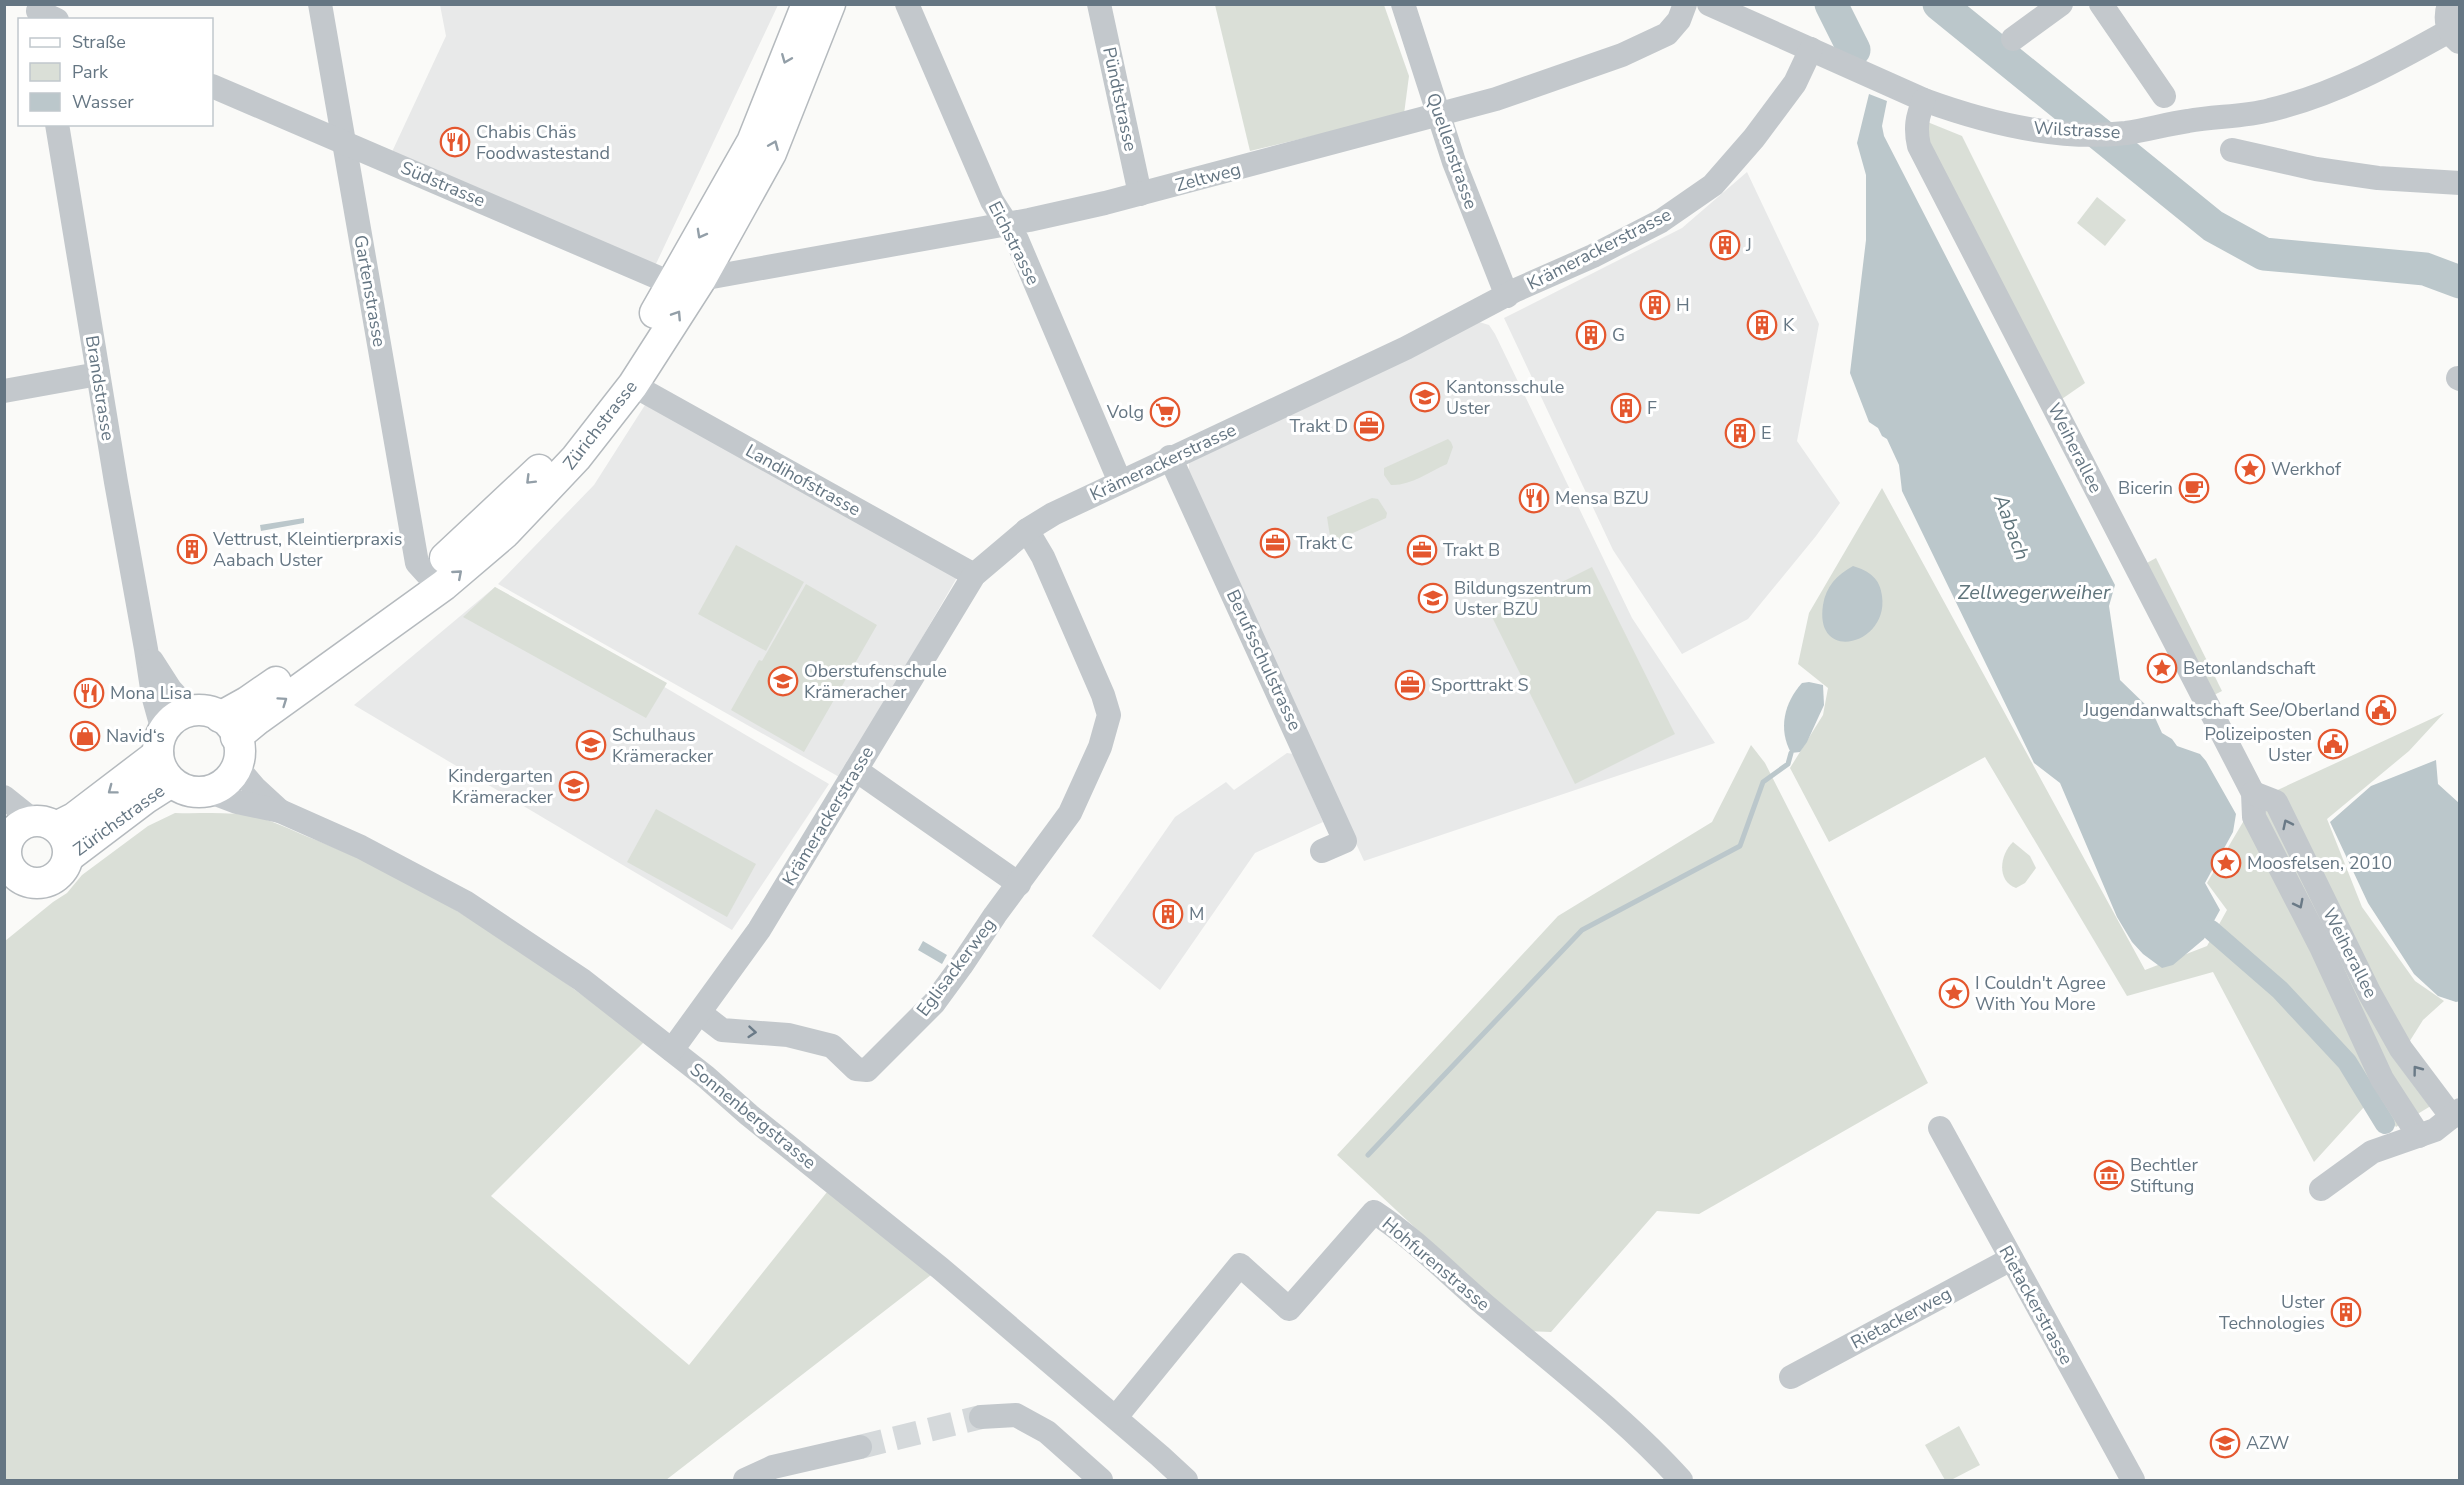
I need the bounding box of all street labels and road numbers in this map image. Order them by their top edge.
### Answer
street label: Pündtstrasse [1097,45,1143,153]
street label: Quellenstrasse [1421,90,1483,212]
street label: Wilstrasse [2033,116,2121,144]
street label: Südstrasse [397,156,489,212]
street label: Zeltweg [1173,157,1243,197]
street label: Eichstrasse [983,197,1045,289]
street label: Krämerackerstrasse [1523,202,1675,296]
street label: Gartenstrasse [348,233,392,349]
street label: Brandstrasse [80,334,120,442]
street label: Zürichstrasse [557,375,643,475]
street label: Weiherallee [2042,399,2108,497]
street label: Krämerackerstrasse [1086,418,1240,506]
street label: Landihofstrasse [741,438,865,522]
street label: Berufsschulstrasse [1221,586,1307,734]
street label: Krämerackerstrasse [777,742,879,890]
street label: Zürichstrasse [69,779,169,861]
street label: Weiherallee [2317,904,2383,1002]
street label: Eglisackerweg [911,913,1001,1021]
street label: Sonnenbergstrasse [685,1058,821,1174]
street label: Hohfurenstrasse [1377,1212,1495,1316]
street label: Rietackerstrasse [1993,1241,2079,1369]
street label: Rietackerweg [1847,1281,1955,1355]

